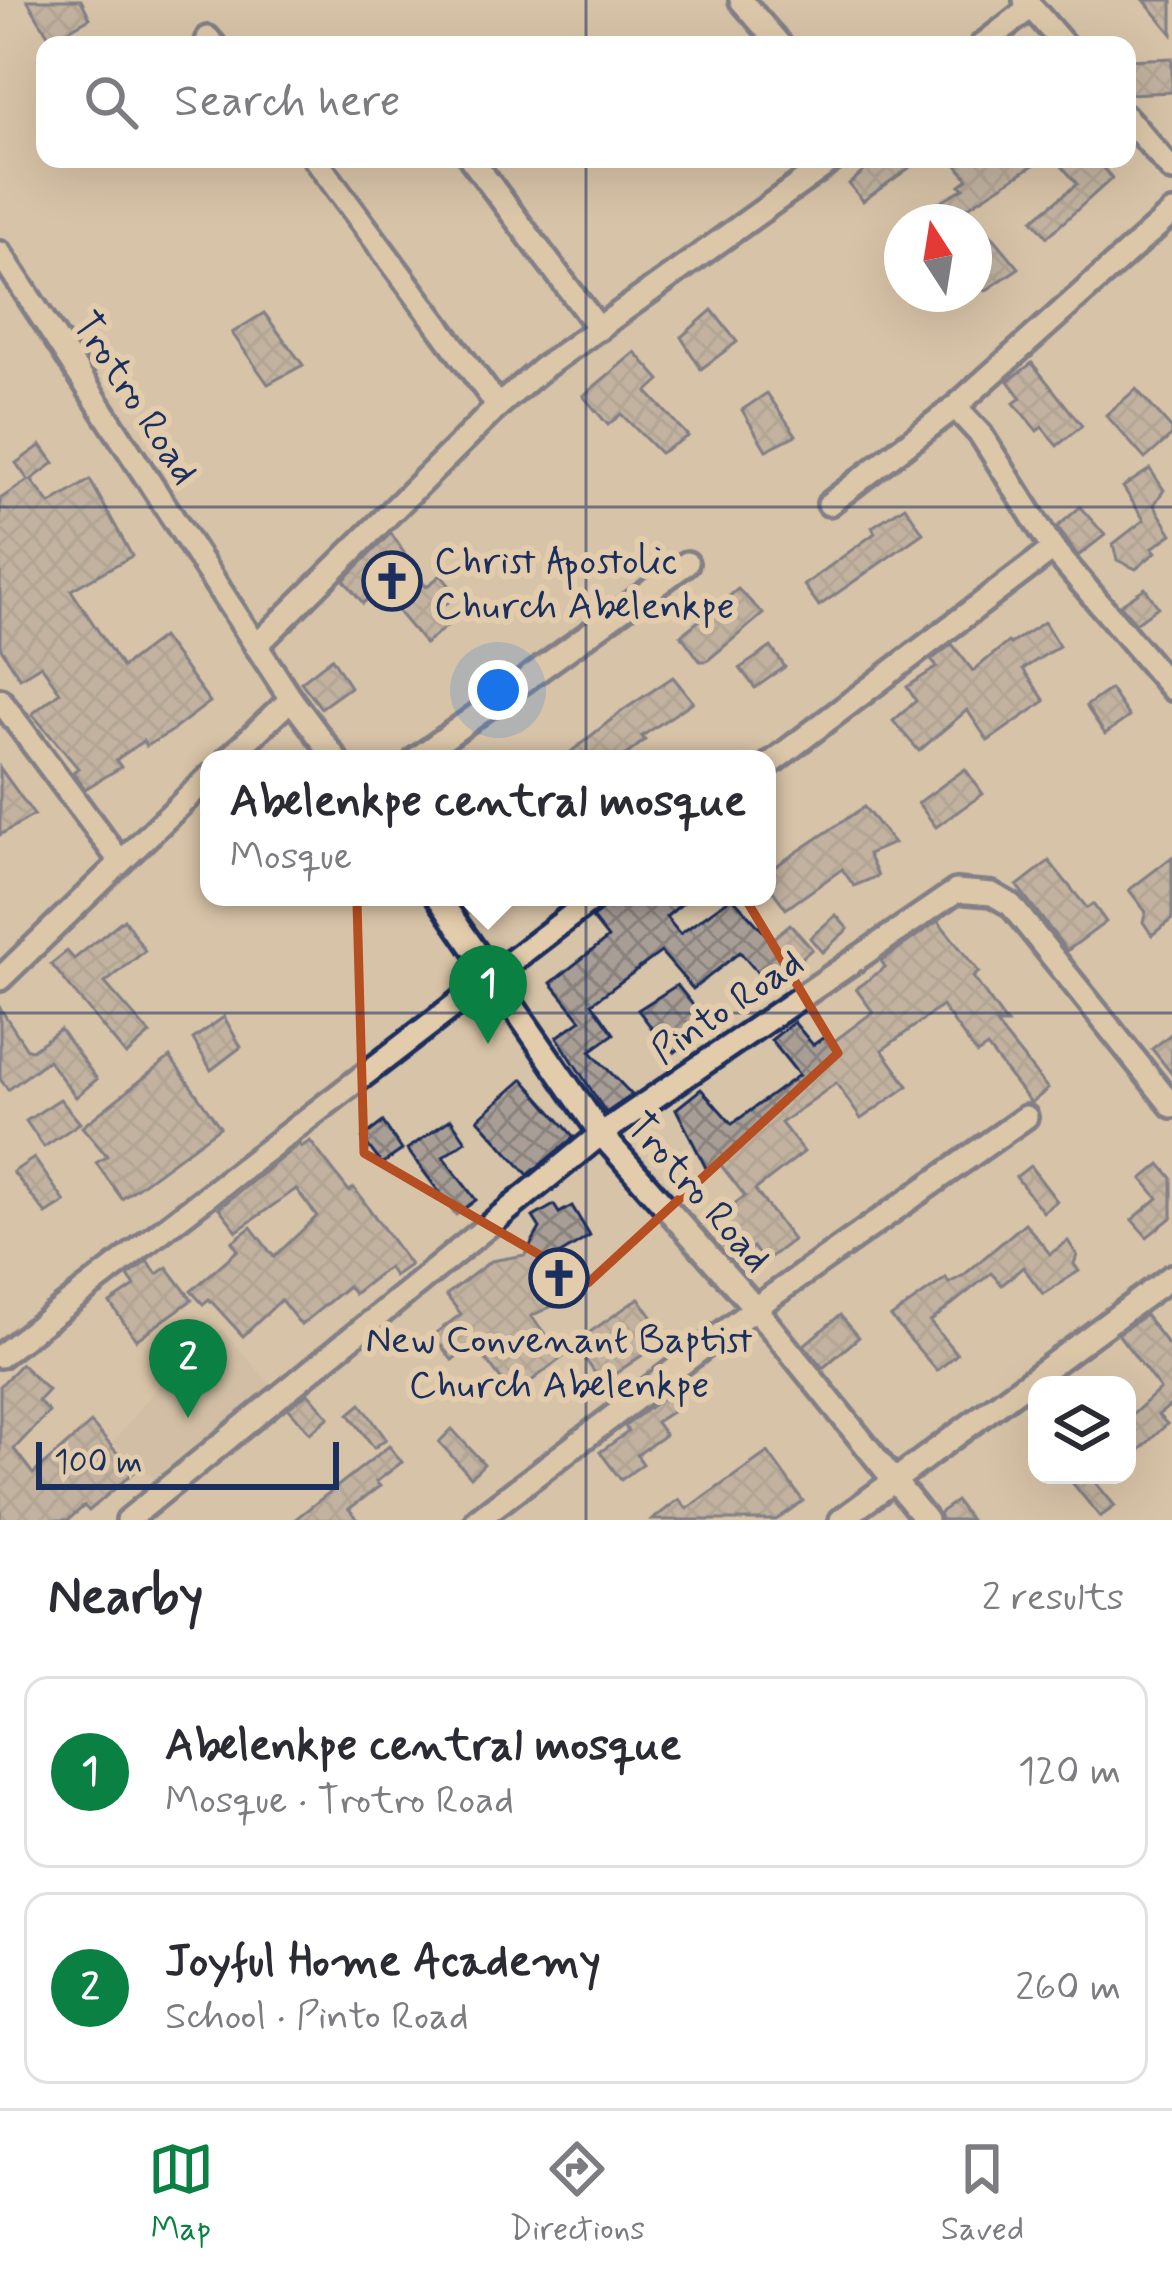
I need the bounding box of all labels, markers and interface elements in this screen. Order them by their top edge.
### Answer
search box [36,36,1136,168]
icon: search [78,69,144,135]
text: Search here [174,73,401,132]
north arrow [884,204,992,312]
street label: Trotro Road [59,303,209,495]
place label: Christ Apostolic Church Abelenkpe [434,537,735,633]
church icon: Christ Apostolic Church Abelenkpe [361,550,423,612]
your location [468,660,528,720]
popup [200,750,776,906]
text: Abelenkpe central mosque [230,773,746,832]
text: Mosque [230,832,352,883]
street label: Pinto Road [642,938,814,1077]
pin: 1 [449,945,527,1044]
street label: Trotro Road [614,1102,781,1284]
church icon: New Convenant Baptist Church Abelenkpe [528,1247,590,1309]
place label: New Convenant Baptist Church Abelenkpe [365,1316,753,1412]
pin: 2 [149,1319,227,1418]
map controls [1028,1376,1136,1484]
button: layers [1028,1376,1136,1484]
scale bar [36,1436,339,1489]
text: 100 m [54,1441,143,1485]
text: Nearby [48,1565,203,1631]
text: 2 results [982,1573,1124,1624]
text: Abelenkpe central mosque [165,1717,681,1776]
text: 1 [81,1747,99,1798]
text: 120 m [1018,1747,1121,1798]
text: Mosque · Trotro Road [165,1776,514,1827]
text: Joyful Home Academy [165,1933,601,1992]
text: 2 [80,1963,100,2014]
text: 260 m [1015,1963,1121,2014]
text: School · Pinto Road [165,1992,469,2043]
tab: Map [148,2136,214,2252]
tab: Directions [509,2136,645,2252]
tab: Saved [941,2136,1024,2252]

